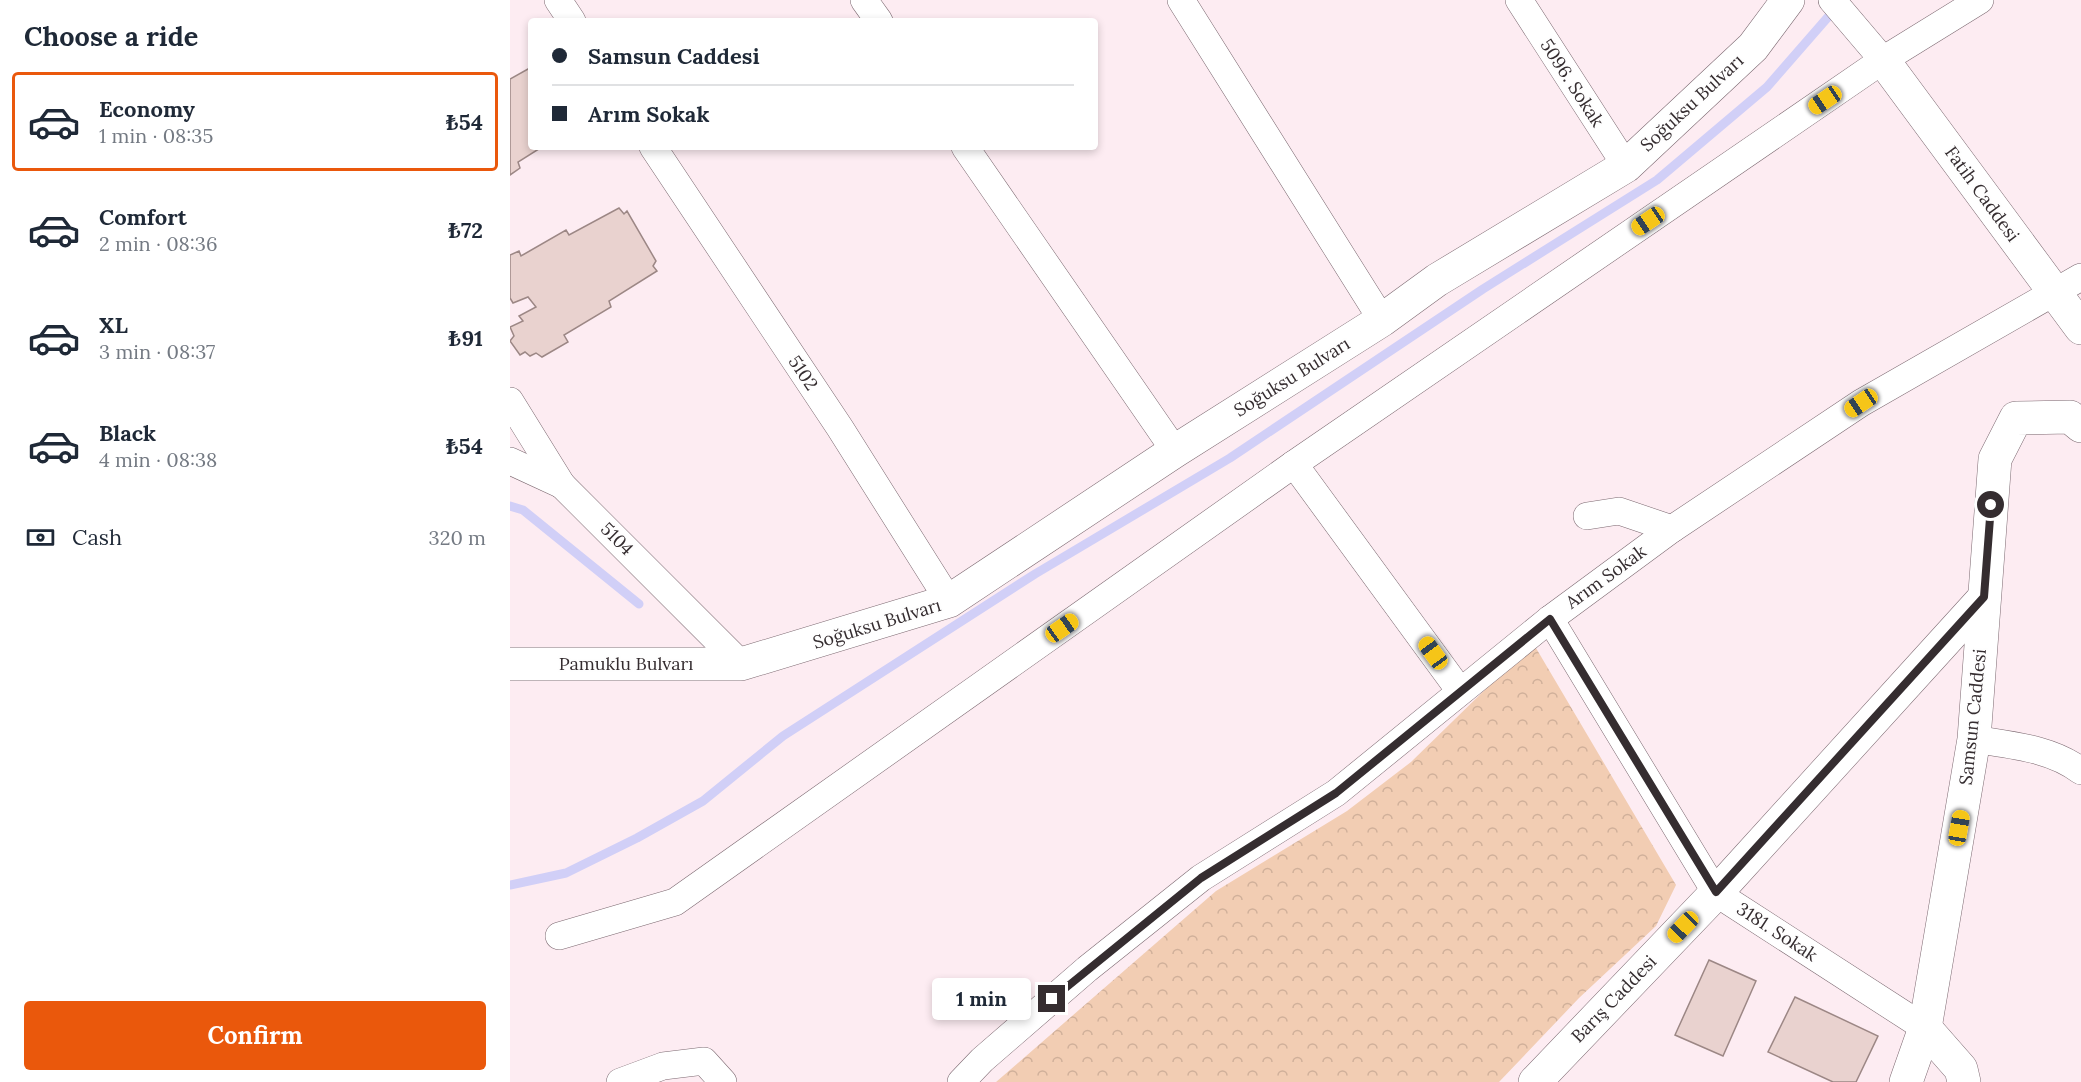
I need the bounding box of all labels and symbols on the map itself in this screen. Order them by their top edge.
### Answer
street label: 5096. Sokak [1535,34,1610,131]
street label: Soğuksu Bulvarı [1635,49,1748,156]
car [1805,82,1845,118]
street label: Fatih Caddesi [1940,141,2025,246]
car [1628,203,1668,239]
street label: Soğuksu Bulvarı [1229,332,1354,421]
street label: 5102 [784,351,823,395]
car [1841,385,1881,421]
route start [1977,491,2004,518]
street label: 5104 [596,517,639,560]
street label: Arım Sokak [1560,539,1651,614]
street label: Soğuksu Bulvarı [810,593,944,654]
car [1042,610,1082,646]
car [1415,633,1451,673]
street label: Samsun Caddesi [1954,648,1991,786]
street label: Pamuklu Bulvarı [559,652,693,675]
car [1947,809,1971,847]
street label: 3181. Sokak [1733,897,1822,966]
car [1664,908,1702,946]
street label: Barış Caddesi [1566,950,1661,1047]
callout: 1 min [932,978,1031,1020]
route end [1038,985,1065,1012]

